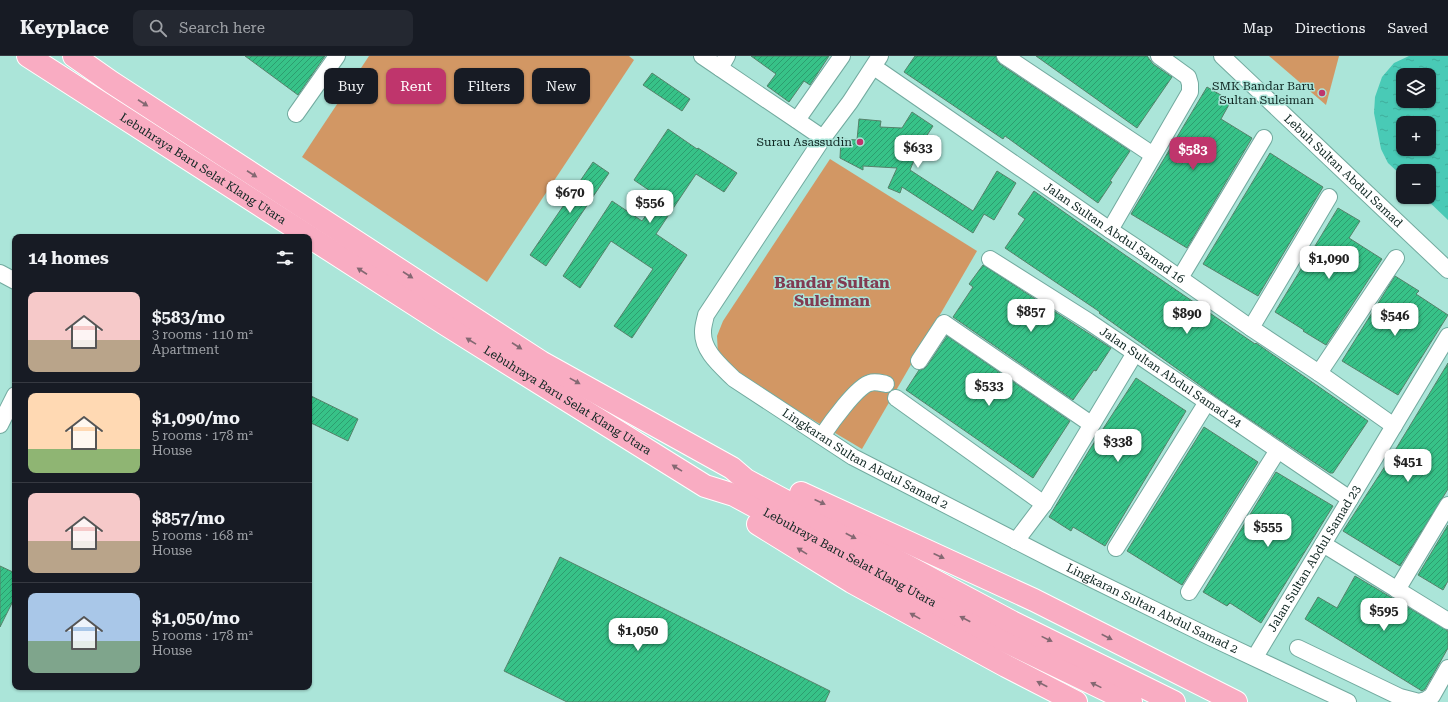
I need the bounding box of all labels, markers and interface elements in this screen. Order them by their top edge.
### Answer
search box [133,10,413,46]
text: Keyplace [20,16,109,39]
icon: search [147,17,169,39]
text: Search here [179,19,265,37]
text: Map [1243,20,1273,36]
text: Directions [1295,20,1365,36]
text: Saved [1387,20,1428,36]
chip: Buy [324,68,378,104]
chip: Rent [386,68,446,104]
chip: Filters [454,68,524,104]
chip: New [532,68,590,104]
map controls [1396,68,1436,204]
button: layers [1396,68,1436,108]
place label: SMK Bandar Baru Sultan Suleiman [1212,79,1315,107]
marker: SMK Bandar Baru Sultan Suleiman [1317,88,1327,98]
one-way arrow [138,99,148,107]
street label: Lebuhraya Baru Selat Klang Utara [117,110,289,227]
street label: Lebuh Sultan Abdul Samad [1281,111,1406,230]
button: + [1396,116,1436,156]
place label: Surau Asassudin [757,135,852,149]
pin: $633 [894,135,942,169]
marker: Surau Asassudin [855,137,865,147]
pin: $583 [1169,137,1217,171]
text: $633 [903,140,933,155]
text: $583 [1178,142,1208,157]
button: − [1396,164,1436,204]
one-way arrow [247,170,257,178]
street label: Jalan Sultan Abdul Samad 16 [1041,179,1188,287]
pin: $670 [546,180,594,214]
text: $670 [555,185,585,200]
pin: $556 [626,190,674,224]
text: $556 [635,195,665,210]
pin: $1,090 [1296,246,1362,280]
icon: filters [274,247,296,269]
text: 14 homes [28,248,109,268]
text: $1,090 [1309,251,1349,266]
one-way arrow [356,267,367,274]
one-way arrow [402,272,414,279]
district label: Bandar Sultan Suleiman [774,273,890,310]
pin: $857 [1007,299,1055,333]
pin: $890 [1163,301,1211,335]
pin: $546 [1371,303,1419,337]
text: $857 [1016,304,1046,319]
text: $890 [1172,306,1202,321]
text: $583/mo [152,307,225,327]
icon: home [60,308,108,356]
text: $546 [1380,308,1410,323]
street label: Jalan Sultan Abdul Samad 24 [1097,324,1245,430]
text: 3 rooms · 110 m² [152,327,253,342]
one-way arrow [465,337,477,344]
text: Apartment [152,342,219,357]
one-way arrow [512,342,522,350]
street label: Lebuhraya Baru Selat Klang Utara [481,343,654,458]
pin: $533 [965,373,1013,407]
one-way arrow [569,377,581,384]
text: $533 [974,378,1004,393]
street label: Lingkaran Sultan Abdul Samad 2 [780,405,951,512]
text: $1,090/mo [152,408,240,428]
icon: home [60,409,108,457]
text: 5 rooms · 178 m² [152,428,253,443]
pin: $338 [1094,429,1142,463]
text: $338 [1103,434,1133,449]
text: House [152,443,192,458]
pin: $451 [1384,449,1432,483]
text: $451 [1393,454,1423,469]
one-way arrow [671,465,683,472]
street label: Jalan Sultan Abdul Samad 23 [1265,482,1364,634]
one-way arrow [815,499,826,505]
street label: Lebuhraya Baru Selat Klang Utara [761,505,939,610]
text: $857/mo [152,508,225,528]
icon: home [60,509,108,557]
pin: $555 [1244,514,1292,548]
text: $555 [1253,519,1283,534]
text: 5 rooms · 168 m² [152,528,253,543]
one-way arrow [845,532,857,539]
text: House [152,543,192,558]
one-way arrow [797,547,807,555]
one-way arrow [933,554,945,560]
street label: Lingkaran Sultan Abdul Samad 2 [1064,561,1241,656]
pin: $595 [1360,598,1408,632]
text: $595 [1369,603,1399,618]
text: $1,050/mo [152,608,240,628]
icon: home [60,609,108,657]
one-way arrow [909,613,921,620]
one-way arrow [959,616,971,622]
pin: $1,050 [605,618,671,652]
text: $1,050 [618,623,658,638]
text: 5 rooms · 178 m² [152,628,253,643]
one-way arrow [1102,634,1113,640]
one-way arrow [1041,636,1053,642]
text: House [152,643,192,658]
one-way arrow [1036,681,1047,687]
one-way arrow [1090,682,1101,688]

